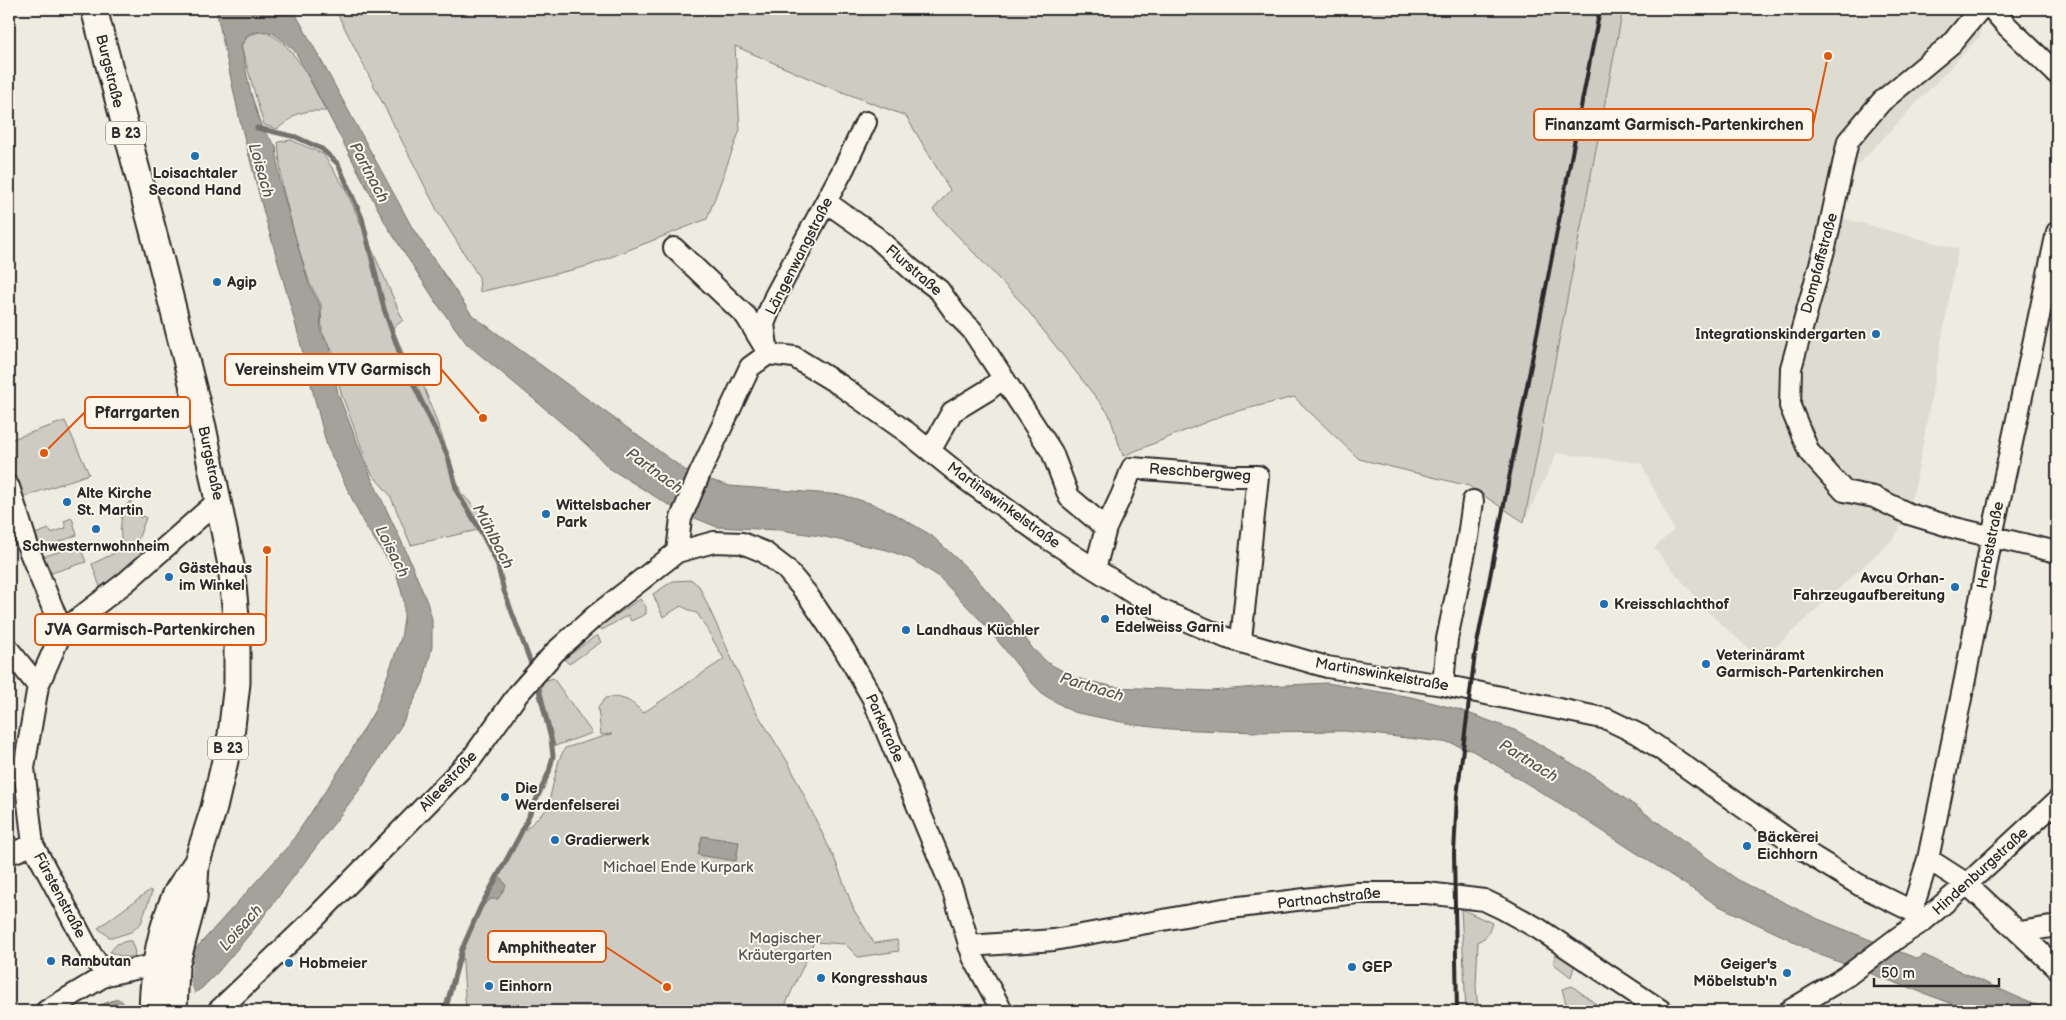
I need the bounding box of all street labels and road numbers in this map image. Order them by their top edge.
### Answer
street label: Burgstraße [91,32,128,110]
road number: B 23 [106,122,146,144]
street label: Längenwangstraße [762,194,837,318]
street label: Dompfaffstraße [1797,211,1842,316]
street label: Flurstraße [881,241,946,300]
street label: Burgstraße [193,424,228,502]
street label: Martinswinkelstraße [943,458,1064,553]
street label: Reschbergweg [1148,459,1252,486]
street label: Herbststraße [1973,500,2008,590]
street label: Martinswinkelstraße [1314,653,1450,696]
street label: Parkstraße [861,691,908,765]
road number: B 23 [208,736,248,760]
street label: Alleestraße [415,747,481,816]
street label: Hindenburgstraße [1929,823,2032,919]
street label: Fürstenstraße [29,849,90,941]
street label: Partnachstraße [1277,884,1382,913]

